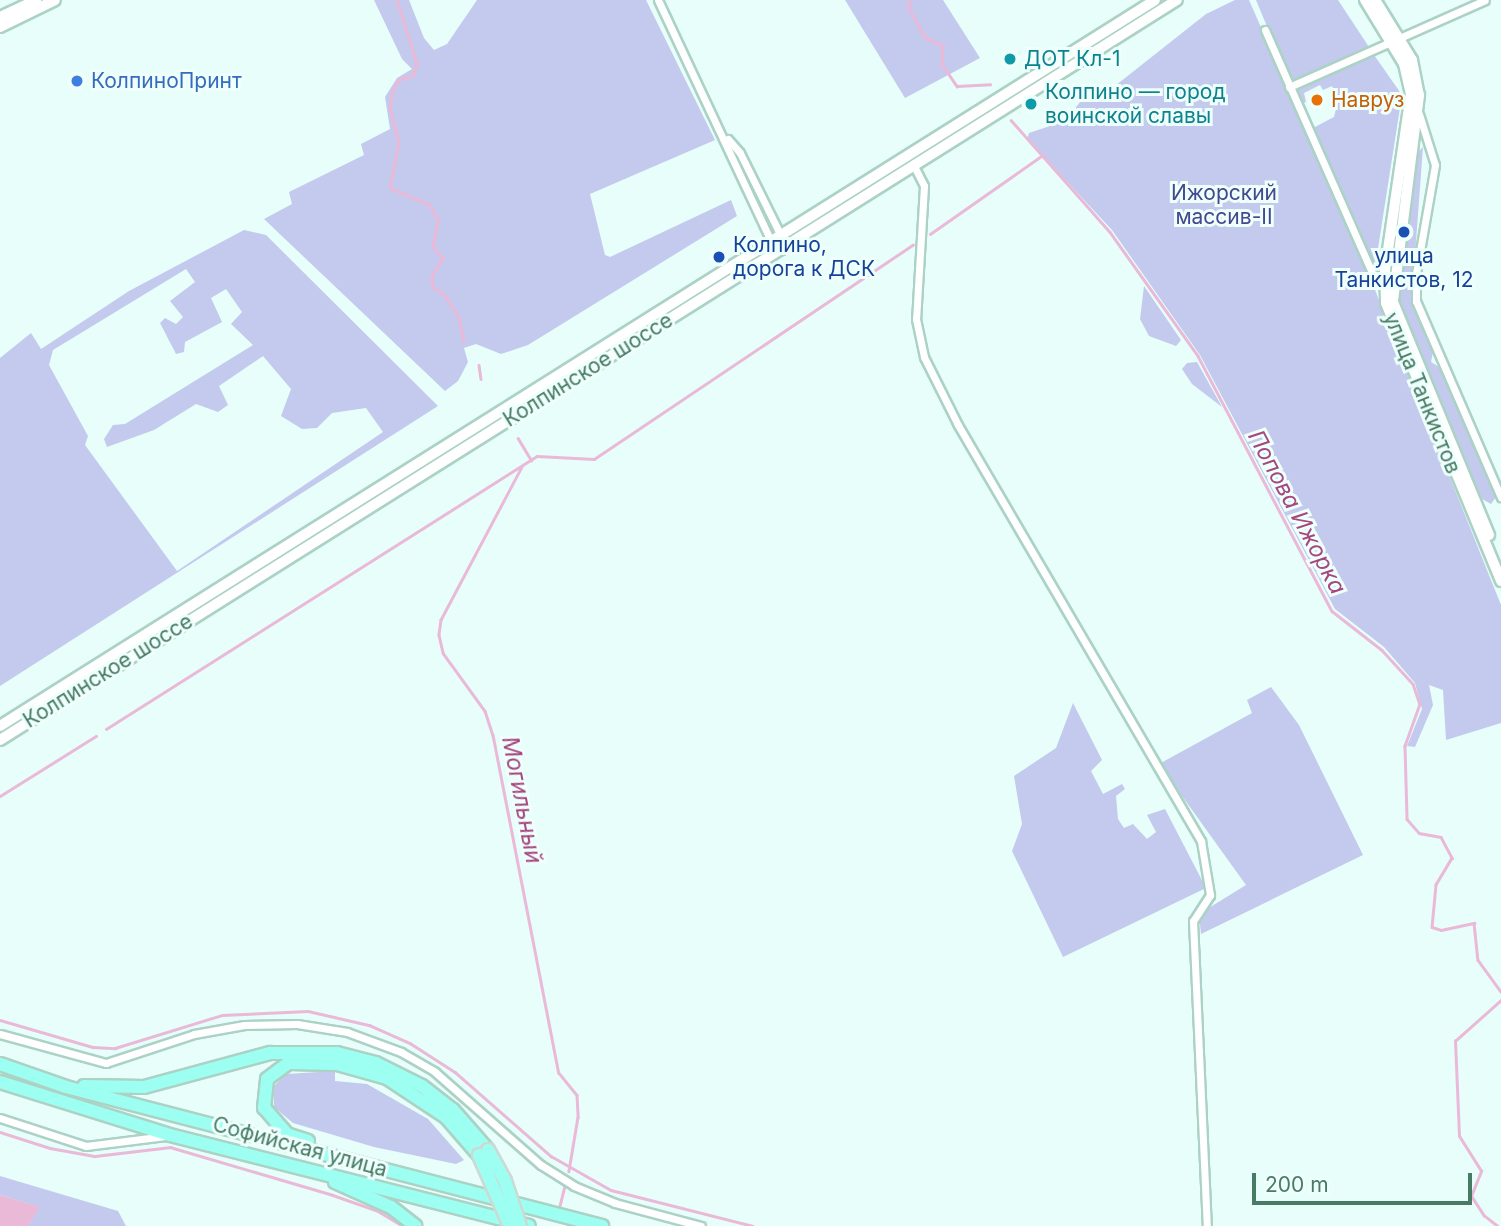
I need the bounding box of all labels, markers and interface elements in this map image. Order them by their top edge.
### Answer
place label: ДОТ Кл-1 [1024,46,1120,72]
marker: ДОТ Кл-1 [1002,51,1018,67]
place label: КолпиноПринт [91,68,242,94]
marker: КолпиноПринт [69,73,85,89]
place label: Колпино — город воинской славы [1045,79,1226,129]
place label: Навруз [1331,87,1404,113]
marker: Навруз [1309,92,1325,108]
marker: Колпино — город воинской славы [1023,96,1039,112]
park label: Ижорский массив-II [1171,180,1277,230]
marker: улица Танкистов, 12 [1396,224,1412,240]
place label: Колпино, дорога к ДСК [733,232,875,282]
place label: улица Танкистов, 12 [1334,243,1474,293]
marker: Колпино, дорога к ДСК [711,249,727,265]
street label: Колпинское шоссе [499,308,677,432]
street label: улица Танкистов [1378,309,1466,477]
water label: Попова Ижорка [1242,425,1352,599]
street label: Колпинское шоссе [19,609,197,733]
water label: Могильный [496,734,548,866]
street label: Софийская улица [210,1112,390,1182]
scale bar [1256,1160,1476,1204]
text: 200 m [1265,1172,1329,1197]

